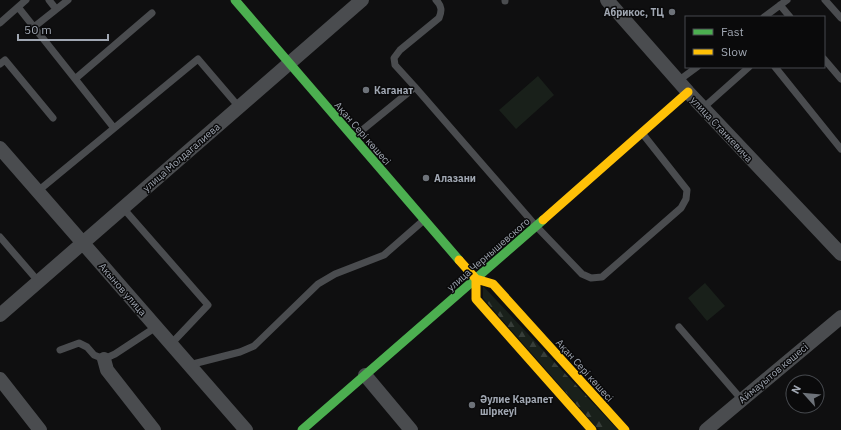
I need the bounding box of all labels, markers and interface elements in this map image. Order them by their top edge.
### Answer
place label: Абрикос, ТЦ [604,6,664,19]
marker: Абрикос, ТЦ [667,7,677,17]
scale bar [18,16,108,42]
legend [685,16,825,68]
text: 50 m [24,22,52,37]
text: Fast [721,24,744,39]
text: Slow [721,44,747,59]
place label: Каганат [374,84,413,97]
marker: Каганат [361,85,371,95]
street label: улица Станкевича [688,94,756,165]
street label: Ақан Сері көшесі [332,99,394,168]
street label: улица Молдагалиева [140,120,223,195]
place label: Алазани [434,172,476,185]
marker: Алазани [421,173,431,183]
street label: улица Чернышевского [444,215,533,294]
street label: Акынов улица [96,260,150,319]
street label: Ақан Сері көшесі [553,336,616,404]
street label: Аймауытов көшесі [736,340,811,406]
north arrow [785,374,825,414]
text: N [788,383,804,396]
place label: Әулие Карапет шіркеуі [480,393,553,418]
marker: Әулие Карапет шіркеуі [467,400,477,410]

